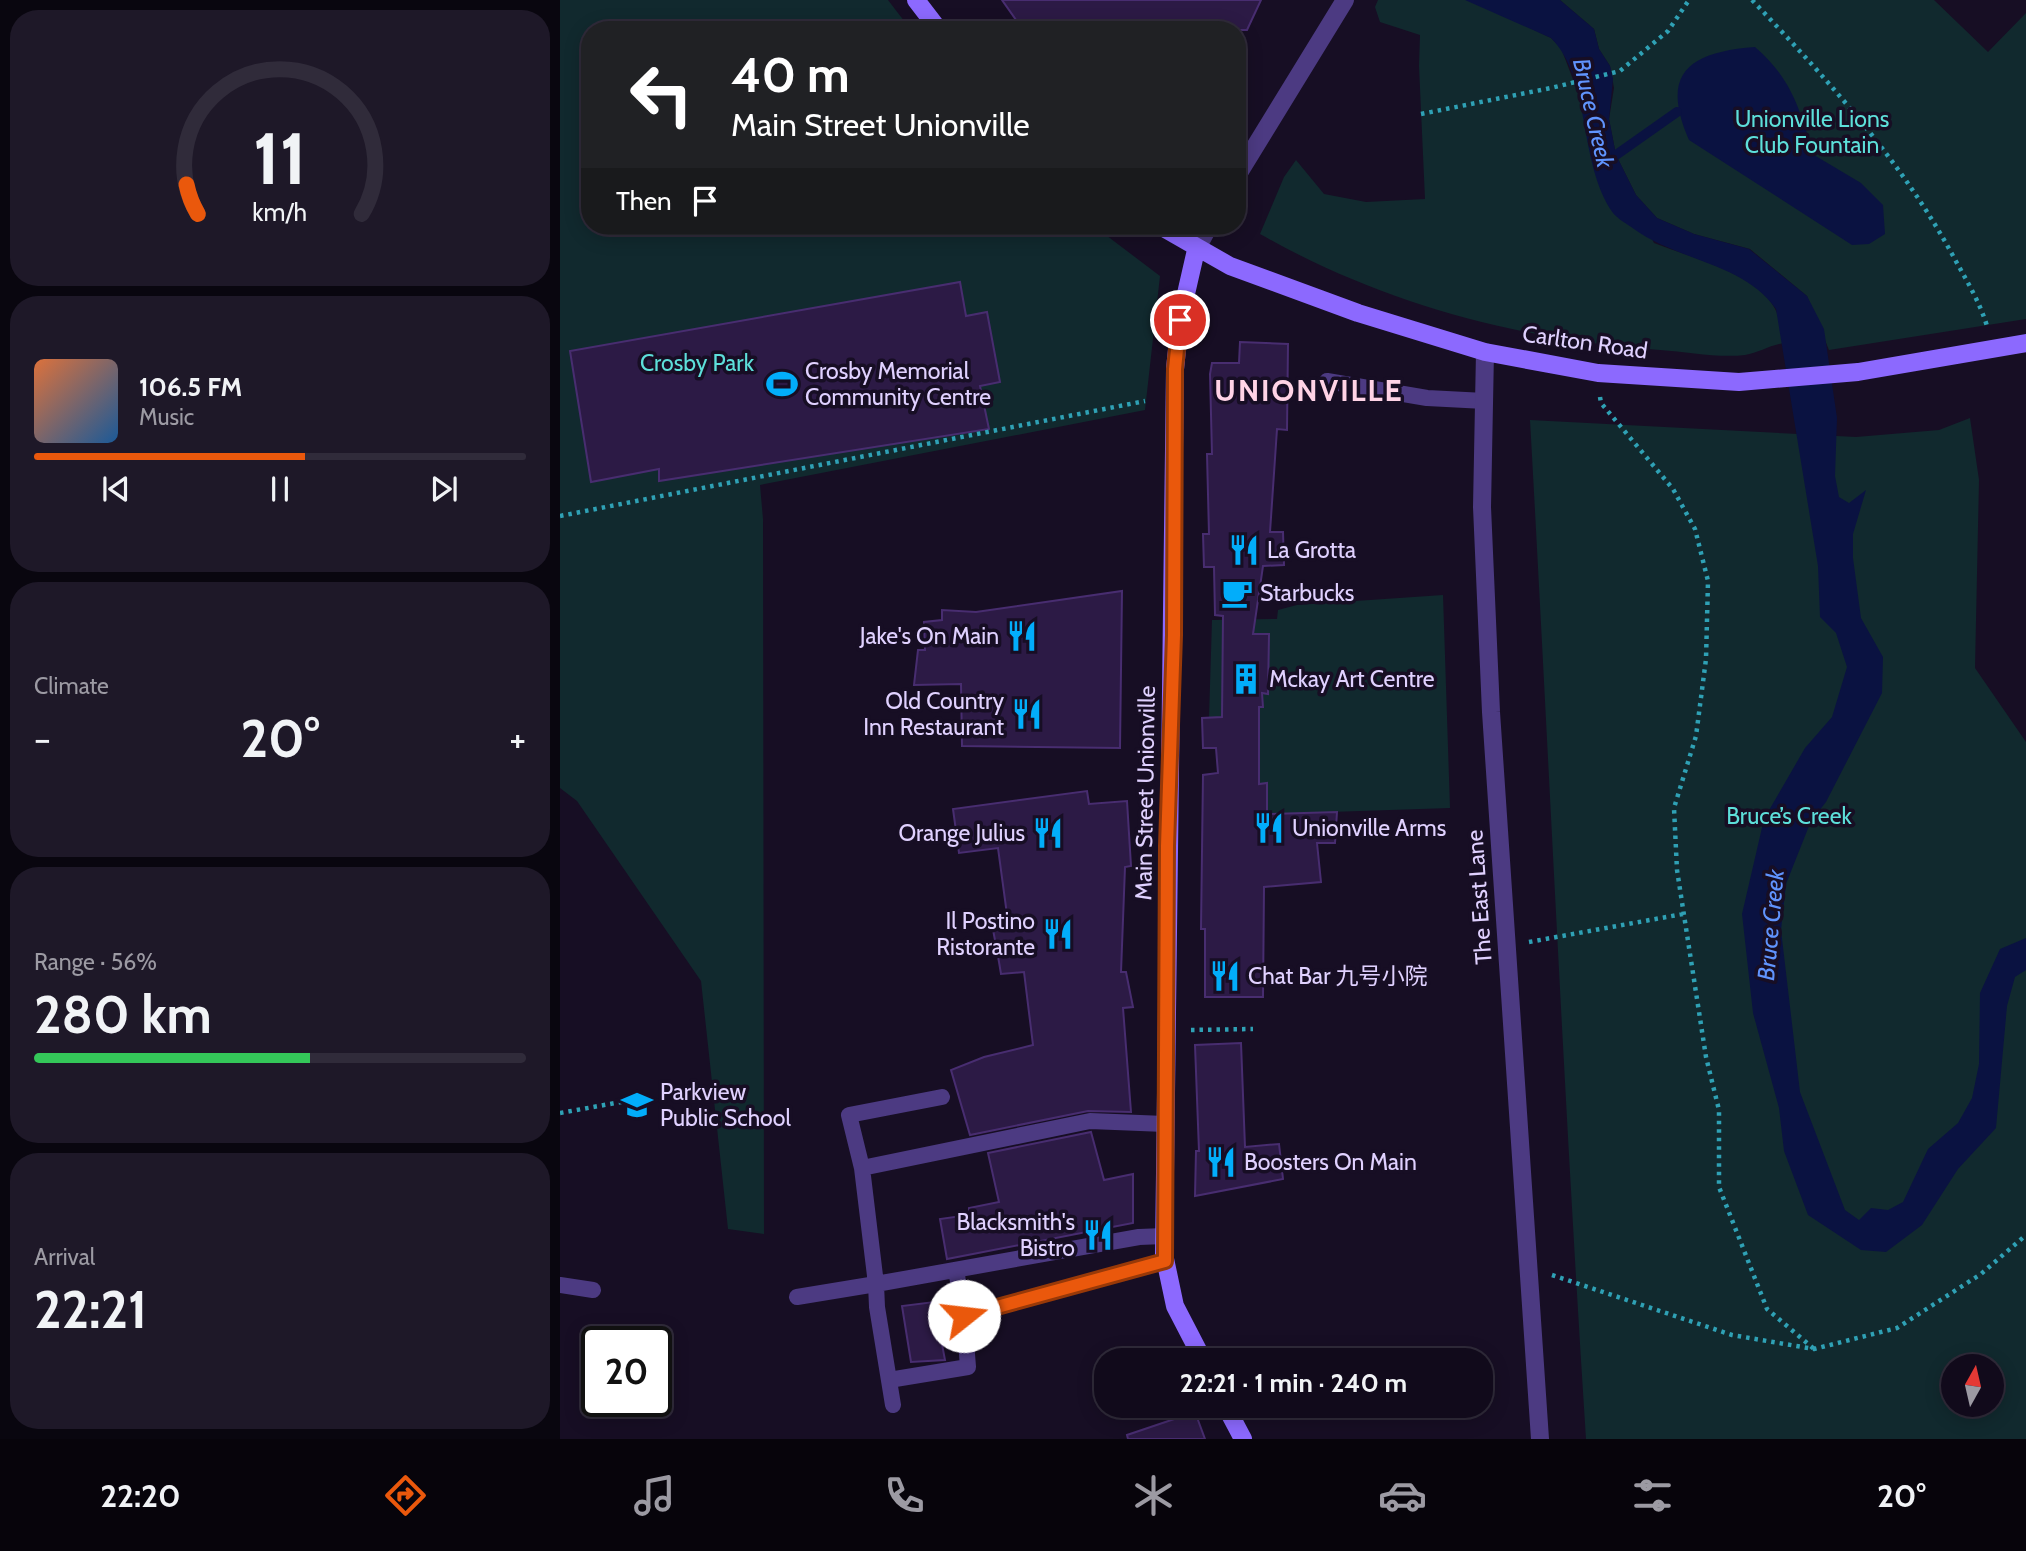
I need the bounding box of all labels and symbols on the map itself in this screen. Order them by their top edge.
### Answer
water label: Bruce Creek [1567,55,1620,171]
park label: Unionville Lions Club Fountain [1735,105,1889,159]
pin [1150,290,1210,350]
street label: Carlton Road [1521,319,1649,365]
park label: Crosby Park [640,349,755,377]
place label: Crosby Memorial Community Centre [805,357,991,411]
sports icon: Crosby Memorial Community Centre [765,367,799,401]
district label: UNIONVILLE [1214,372,1404,409]
restaurant icon: La Grotta [1227,533,1261,567]
place label: La Grotta [1267,536,1356,564]
cafe icon: Starbucks [1220,576,1254,610]
place label: Starbucks [1260,579,1354,607]
restaurant icon: Jake's On Main [1005,619,1039,653]
place label: Jake's On Main [859,622,999,650]
building icon: Mckay Art Centre [1229,662,1263,696]
place label: Mckay Art Centre [1269,665,1435,693]
street label: Main Street Unionville [1129,685,1161,901]
place label: Old Country Inn Restaurant [863,687,1004,741]
restaurant icon: Old Country Inn Restaurant [1010,697,1044,731]
park label: Bruce’s Creek [1726,802,1852,830]
restaurant icon: Unionville Arms [1252,811,1286,845]
place label: Unionville Arms [1292,814,1446,842]
restaurant icon: Orange Julius [1031,816,1065,850]
place label: Orange Julius [899,819,1025,847]
street label: The East Lane [1460,828,1498,965]
water label: Bruce Creek [1751,867,1790,982]
place label: Il Postino Ristorante [936,907,1035,961]
restaurant icon: Il Postino Ristorante [1041,917,1075,951]
restaurant icon: Chat Bar 九号小院 [1208,959,1242,993]
place label: Chat Bar 九号小院 [1248,962,1428,990]
place label: Parkview Public School [660,1078,791,1132]
school or university icon: Parkview Public School [620,1088,654,1122]
restaurant icon: Boosters On Main [1204,1145,1238,1179]
place label: Boosters On Main [1244,1148,1417,1176]
place label: Blacksmith's Bistro [957,1208,1075,1262]
restaurant icon: Blacksmith's Bistro [1081,1218,1115,1252]
position arrow [927,1279,1001,1353]
speed limit sign: 20 [581,1326,672,1417]
north arrow [1941,1354,2004,1418]

